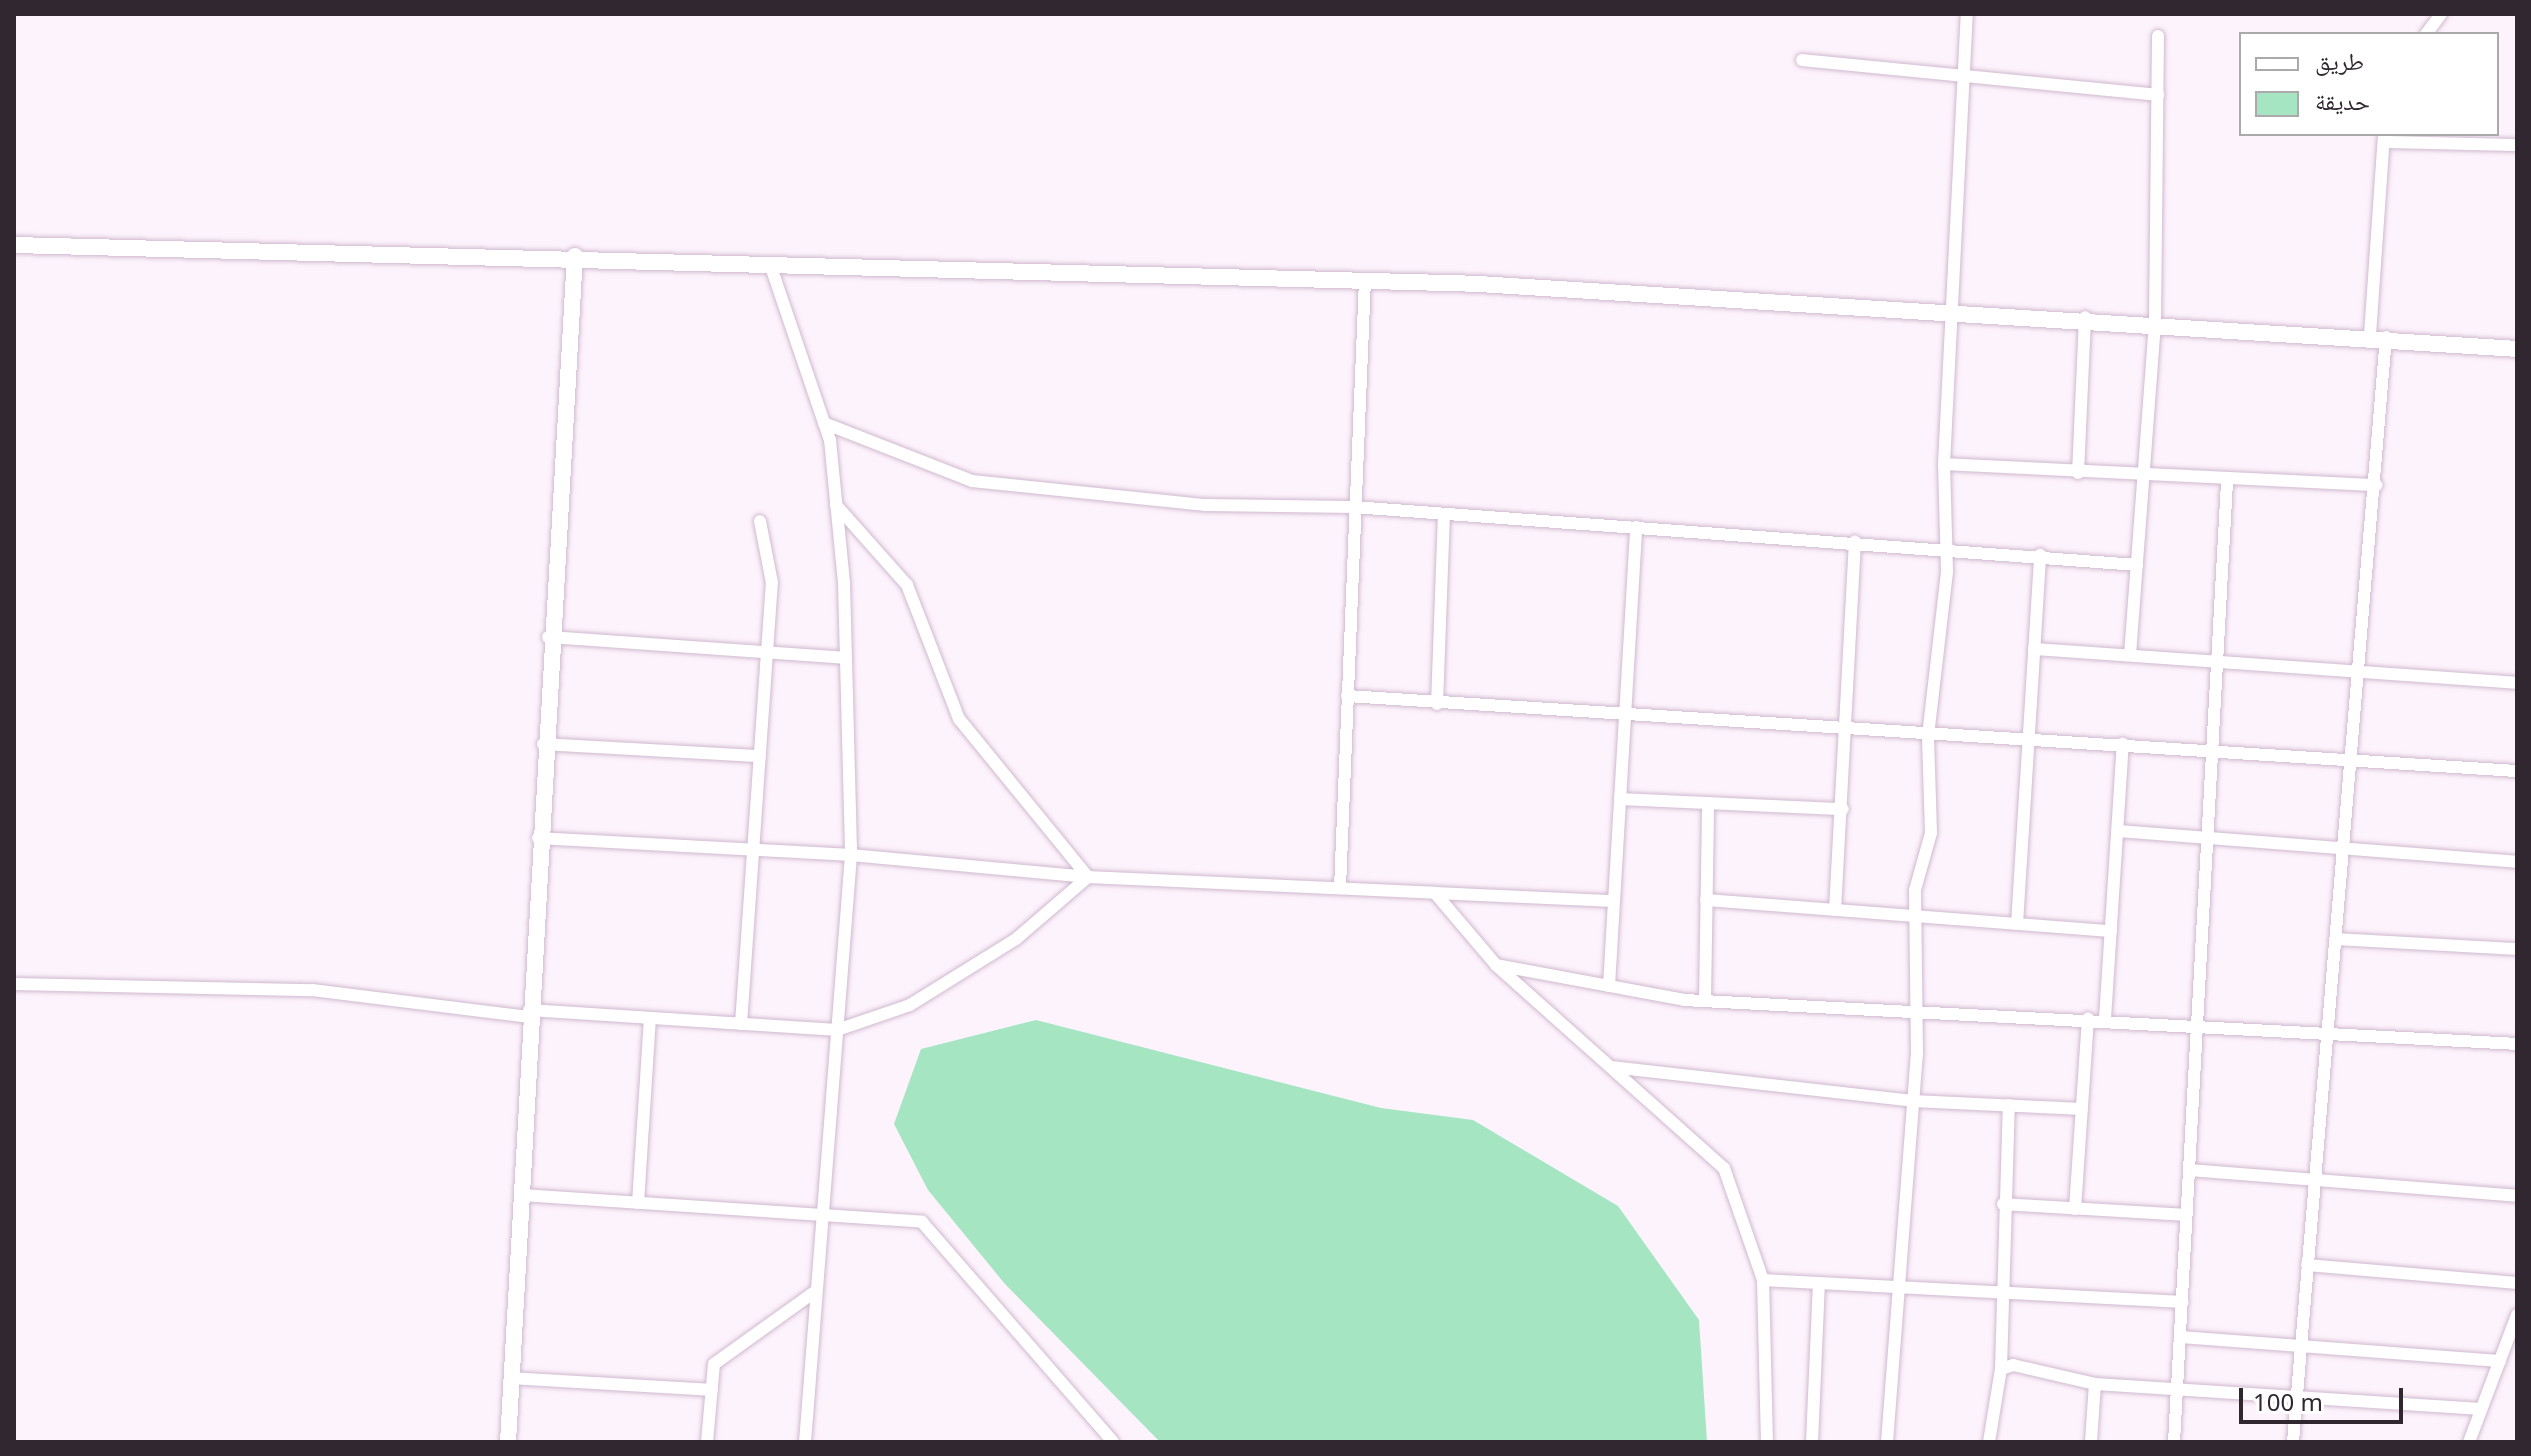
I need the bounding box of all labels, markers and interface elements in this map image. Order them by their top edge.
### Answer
legend [2239,32,2499,136]
text: طريق [2315,44,2364,77]
text: حديقة [2315,84,2370,117]
scale bar [2243,1372,2407,1422]
text: 100 m [2253,1385,2323,1418]

